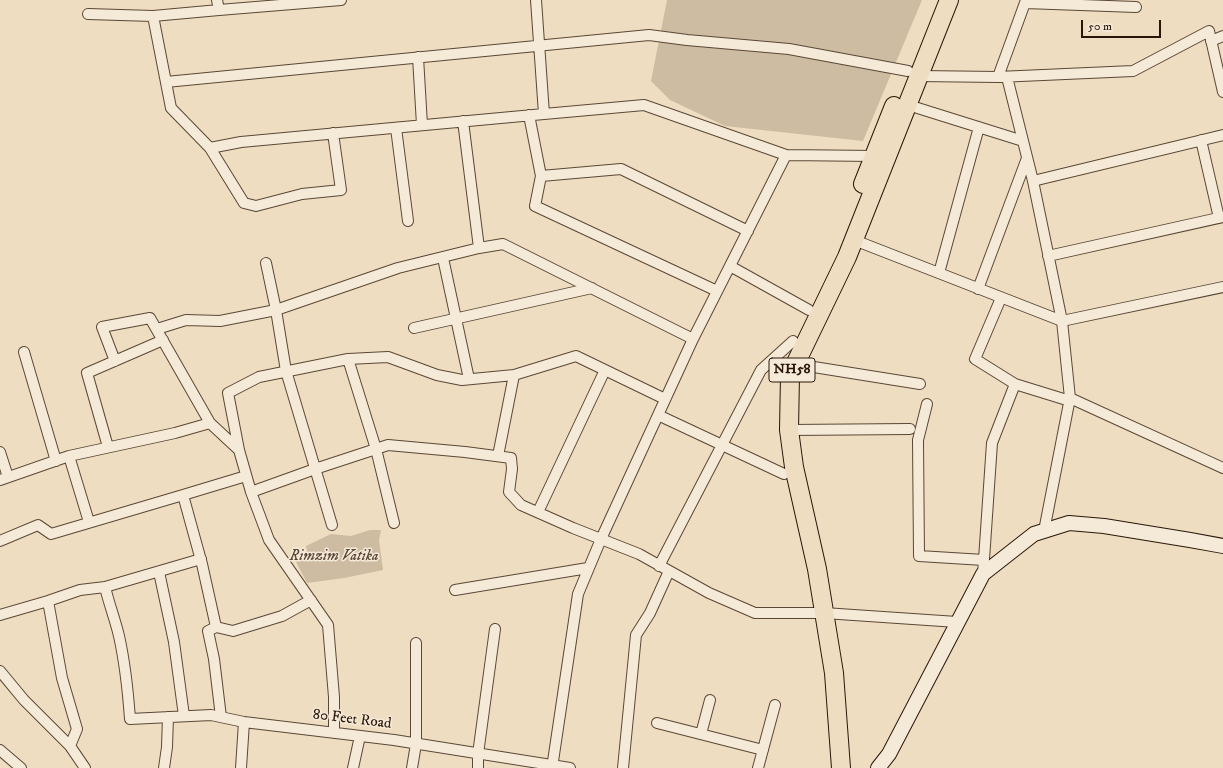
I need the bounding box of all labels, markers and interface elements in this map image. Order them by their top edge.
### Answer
scale bar [1083,12,1163,38]
text: 50 m [1088,19,1112,34]
road number: NH58 [769,358,815,382]
park label: Rimzim Vatika [290,548,378,566]
street label: 80 Feet Road [312,706,392,734]

